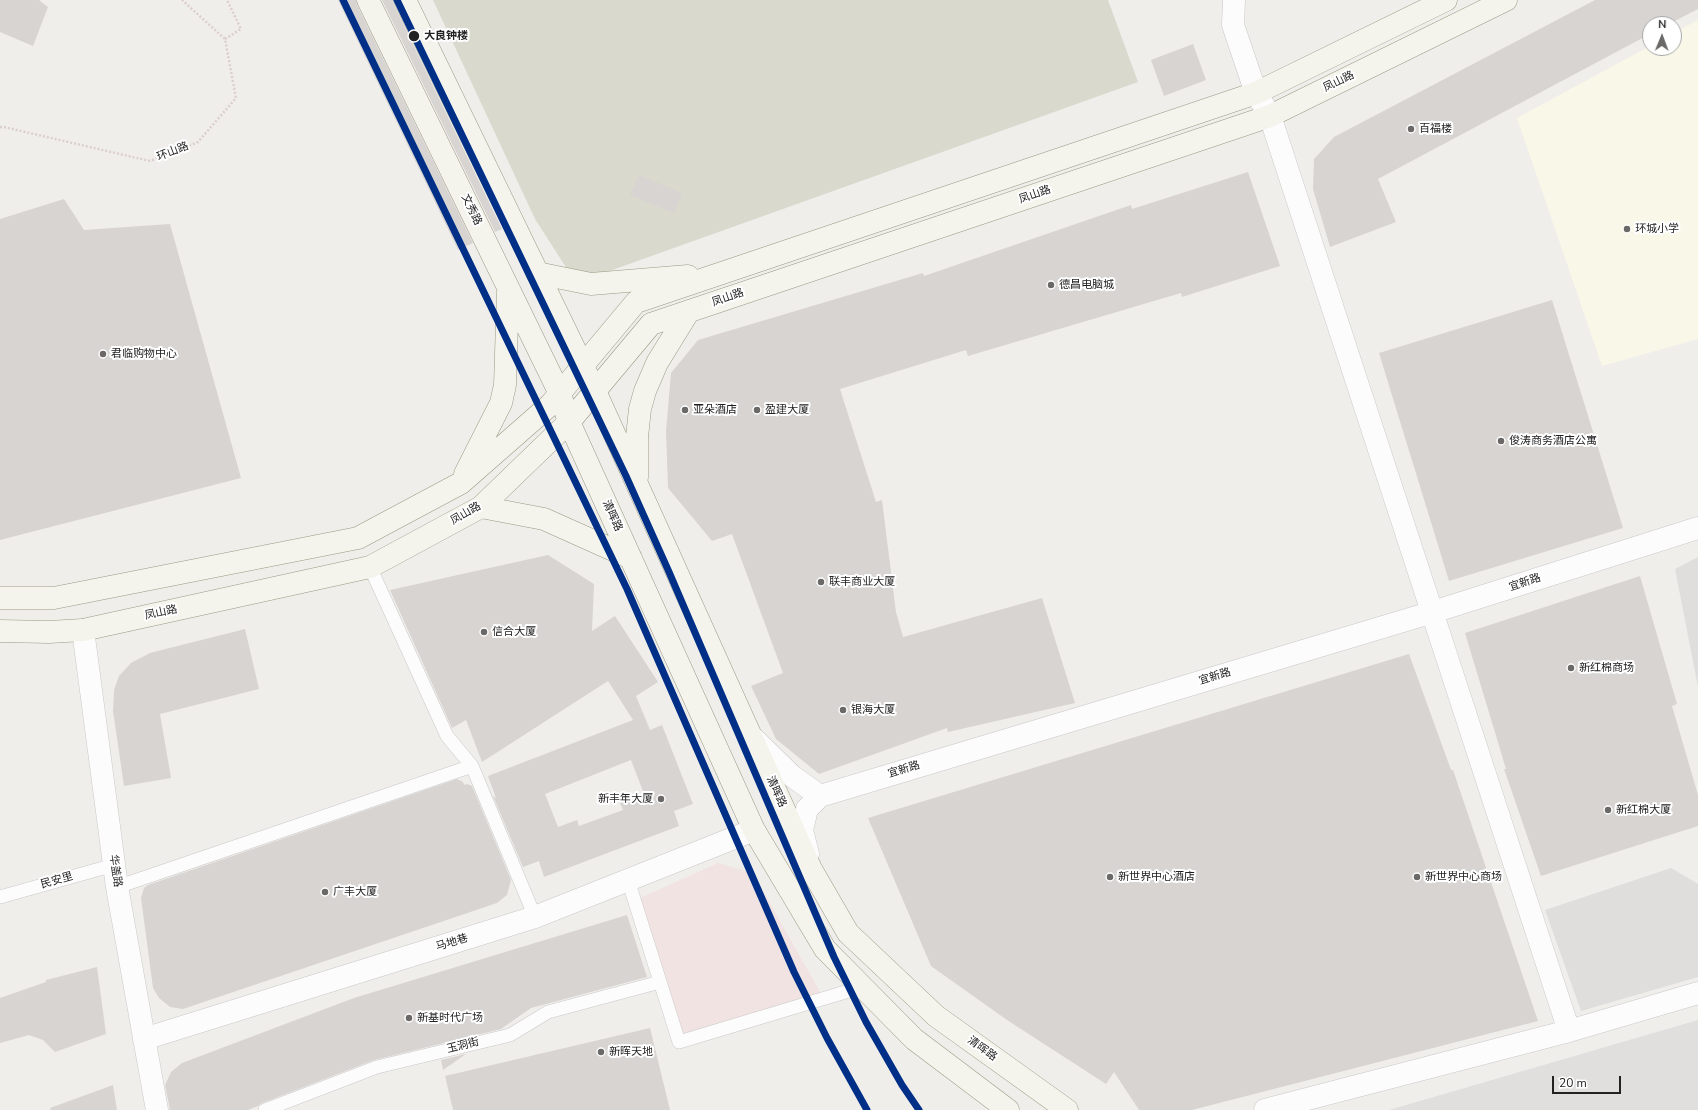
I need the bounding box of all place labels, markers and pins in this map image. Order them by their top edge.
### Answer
marker: 大良钟楼 [407,29,421,43]
place label: 大良钟楼 [424,29,468,43]
place label: 百福楼 [1419,122,1452,136]
marker: 百福楼 [1406,124,1416,134]
place label: 环城小学 [1635,222,1679,236]
marker: 环城小学 [1622,224,1632,234]
place label: 德昌电脑城 [1059,278,1114,292]
marker: 德昌电脑城 [1046,280,1056,290]
place label: 君临购物中心 [111,347,177,361]
marker: 君临购物中心 [98,349,108,359]
place label: 亚朵酒店 [693,403,737,417]
place label: 盈建大厦 [765,403,809,417]
marker: 亚朵酒店 [680,405,690,415]
marker: 盈建大厦 [752,405,762,415]
place label: 俊涛商务酒店公寓 [1509,434,1597,448]
marker: 俊涛商务酒店公寓 [1496,436,1506,446]
place label: 联丰商业大厦 [829,575,895,589]
marker: 联丰商业大厦 [816,577,826,587]
place label: 信合大厦 [492,625,536,639]
marker: 信合大厦 [479,627,489,637]
place label: 新红棉商场 [1579,661,1634,675]
marker: 新红棉商场 [1566,663,1576,673]
place label: 银海大厦 [851,703,895,717]
marker: 银海大厦 [838,705,848,715]
place label: 新丰年大厦 [598,792,653,806]
marker: 新丰年大厦 [656,794,666,804]
place label: 新红棉大厦 [1616,803,1671,817]
marker: 新红棉大厦 [1603,805,1613,815]
place label: 新世界中心酒店 [1118,870,1195,884]
place label: 新世界中心商场 [1425,870,1502,884]
marker: 新世界中心酒店 [1105,872,1115,882]
marker: 新世界中心商场 [1412,872,1422,882]
place label: 广丰大厦 [333,885,377,899]
marker: 广丰大厦 [320,887,330,897]
place label: 新基时代广场 [417,1011,483,1025]
marker: 新基时代广场 [404,1013,414,1023]
place label: 新晖天地 [609,1045,653,1059]
marker: 新晖天地 [596,1047,606,1057]

